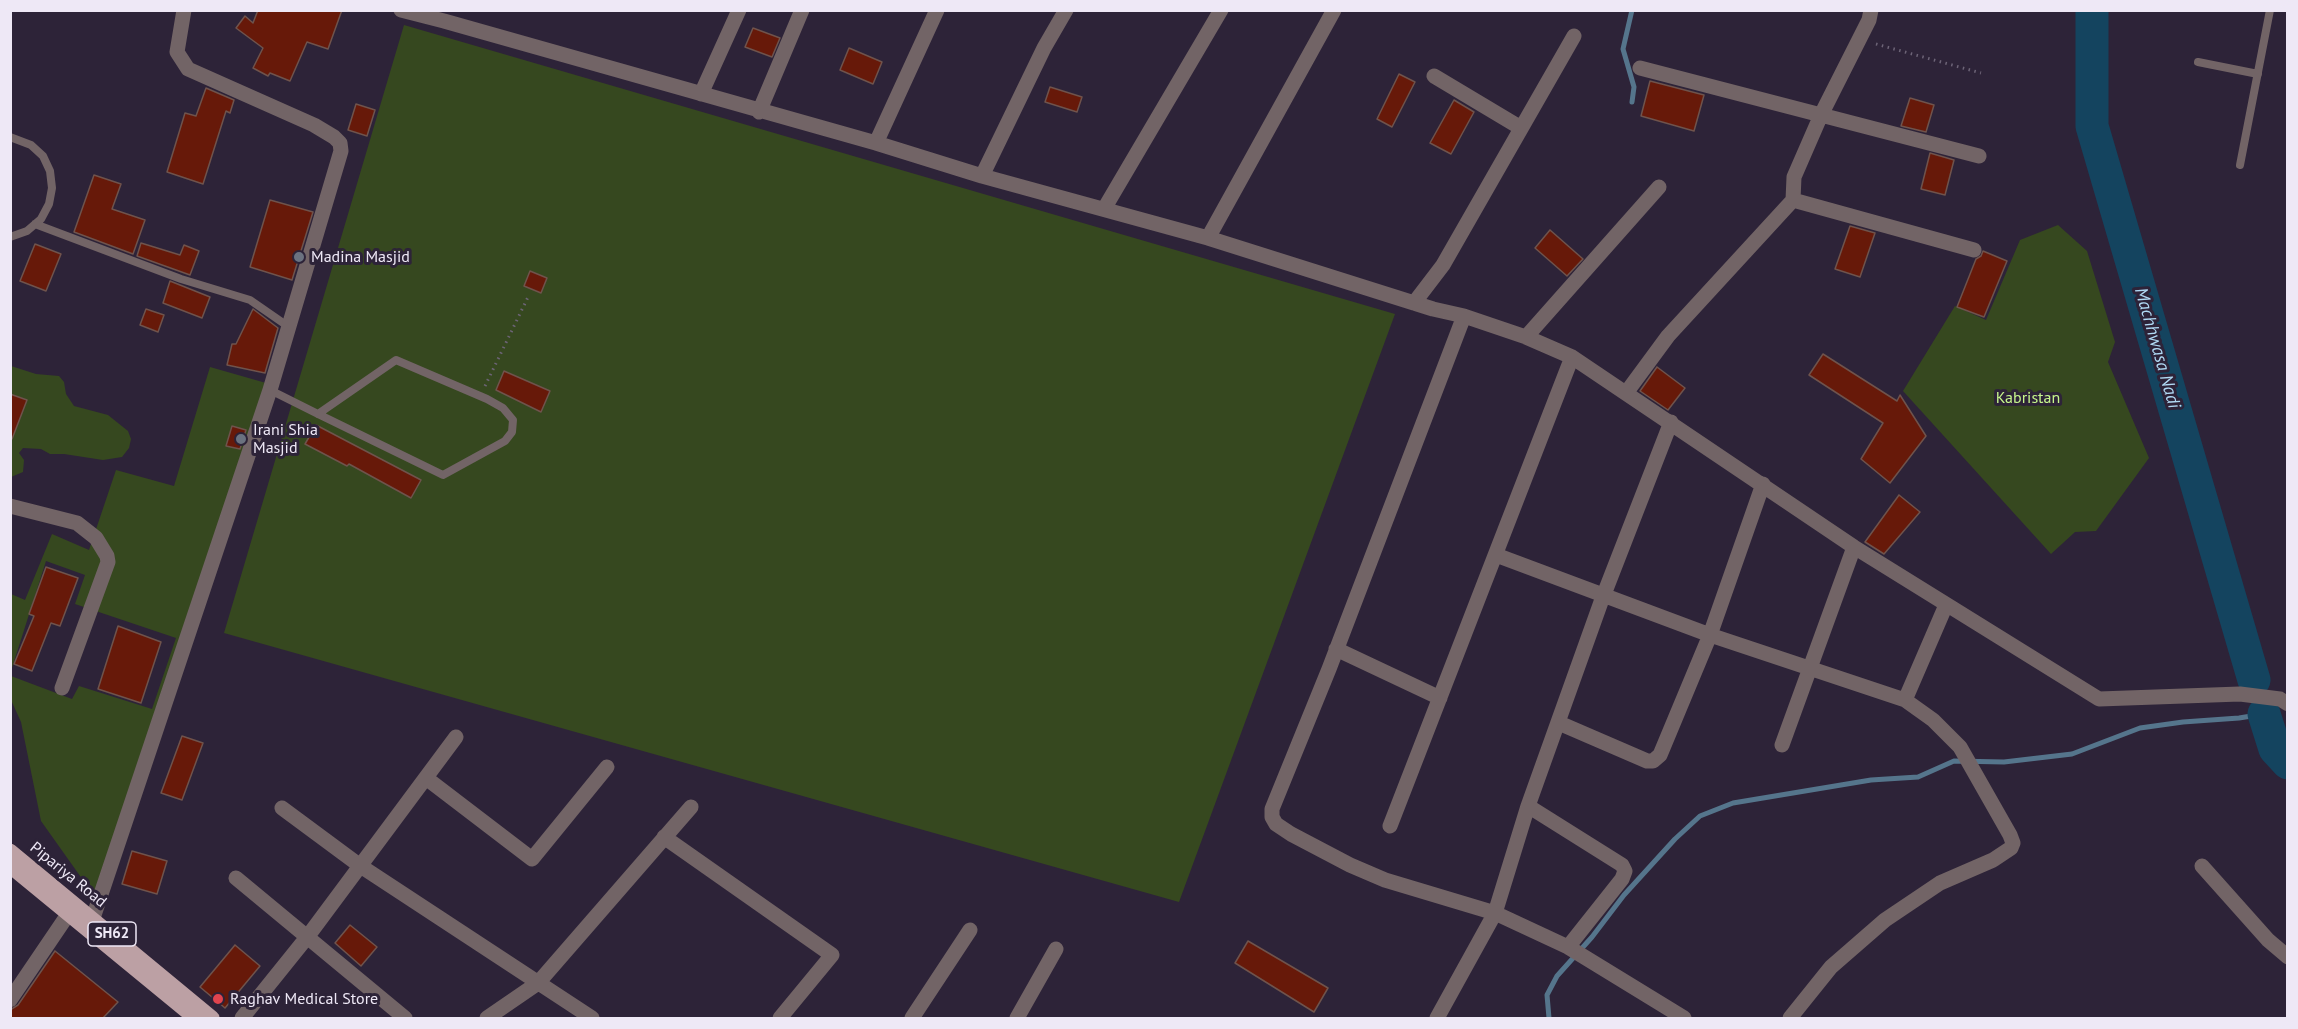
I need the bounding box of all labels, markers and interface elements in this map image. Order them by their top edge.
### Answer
place label: Madina Masjid [311,247,410,267]
marker: Madina Masjid [292,250,306,264]
water label: Machhwasa Nadi [2129,285,2185,411]
park label: Kabristan [1996,388,2060,408]
place label: Irani Shia Masjid [253,420,318,458]
marker: Irani Shia Masjid [234,432,248,446]
street label: Pipariya Road [26,838,110,912]
road number: SH62 [88,922,136,946]
place label: Raghav Medical Store [230,989,378,1009]
marker: Raghav Medical Store [211,992,225,1006]

